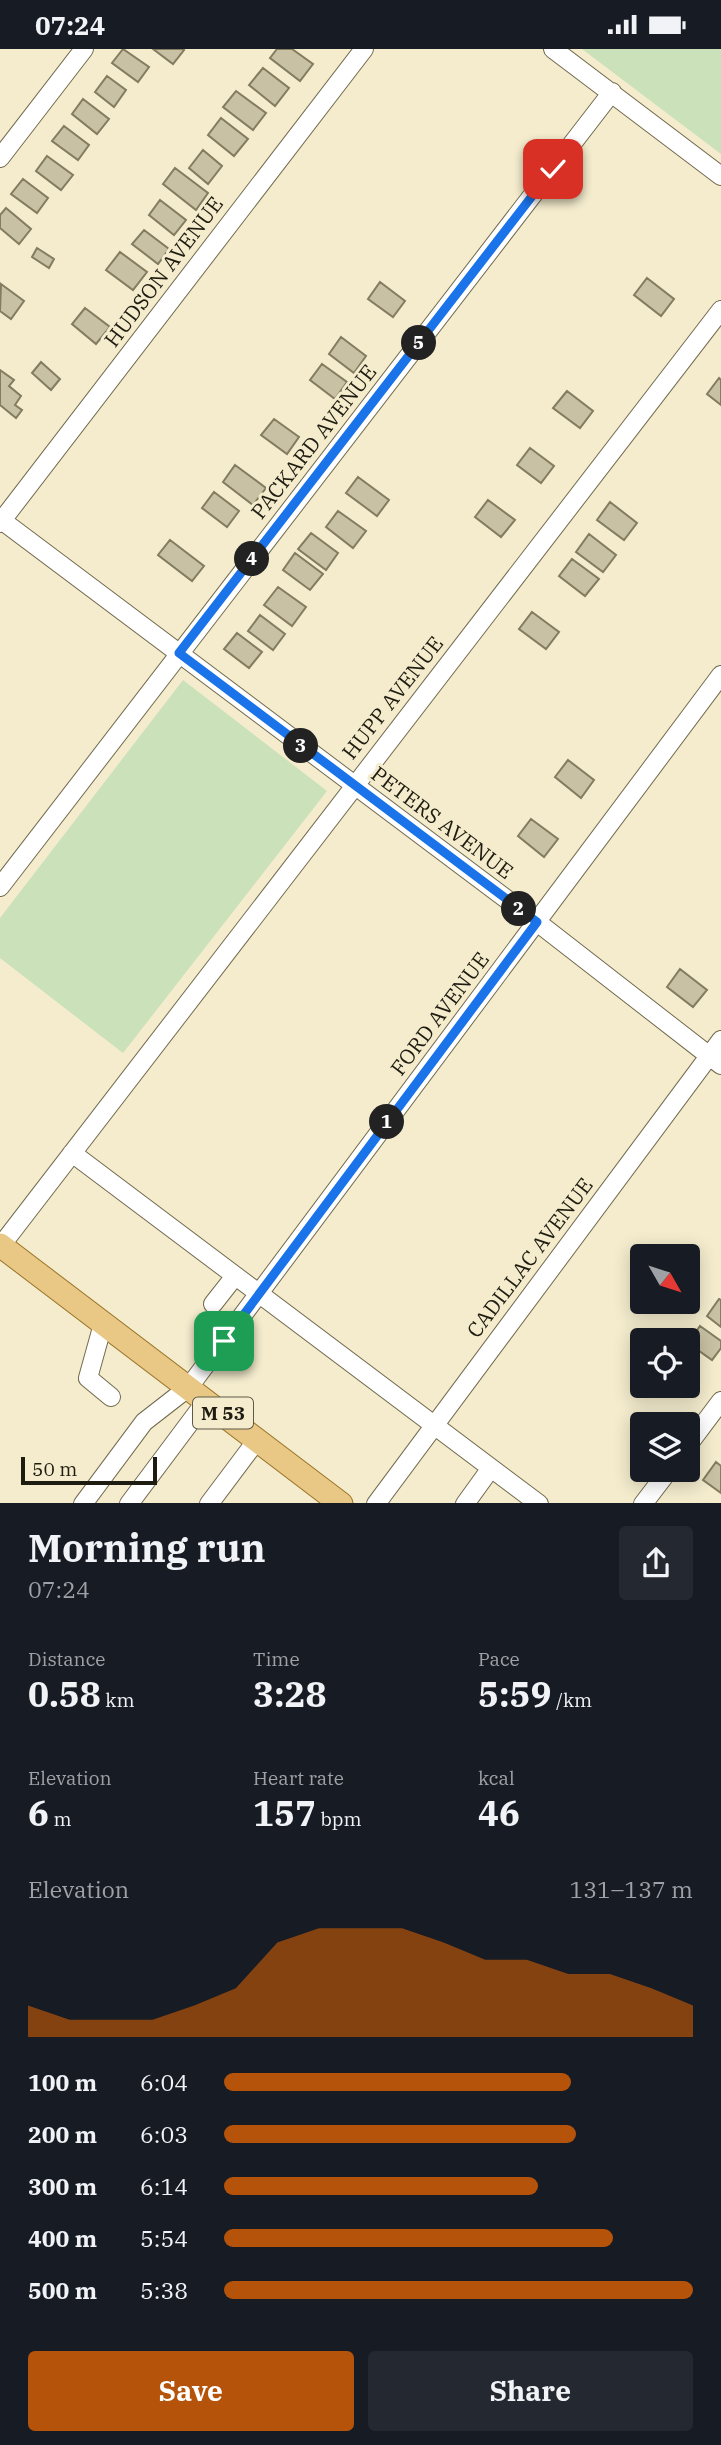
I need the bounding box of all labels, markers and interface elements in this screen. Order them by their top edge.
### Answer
text: 07:24 [35,8,105,42]
pin [523,139,583,199]
icon: check [534,150,572,188]
street label: HUDSON AVENUE [97,191,229,352]
pin: 5 [402,325,436,361]
text: 5 [413,330,424,354]
street label: PACKARD AVENUE [244,358,382,524]
pin: 4 [234,541,270,577]
text: 4 [246,546,257,570]
street label: HUPP AVENUE [335,630,449,765]
pin: 3 [284,729,318,763]
text: 3 [295,733,306,757]
street label: PETERS AVENUE [366,760,519,885]
pin: 2 [502,891,536,927]
text: 2 [513,896,524,920]
street label: FORD AVENUE [384,946,495,1081]
pin: 1 [370,1105,404,1139]
text: 1 [381,1109,392,1133]
street label: CADILLAC AVENUE [460,1172,599,1343]
north arrow [630,1244,700,1314]
map controls [630,1244,700,1482]
pin [194,1311,254,1371]
icon: arrive [205,1322,243,1360]
button: locate [630,1328,700,1398]
road number: M 53 [193,1397,253,1429]
button: layers [630,1412,700,1482]
scale bar [21,1455,158,1486]
text: 50 m [32,1457,77,1481]
text: Morning run [28,1523,266,1572]
button: share [619,1526,693,1600]
text: 07:24 [28,1574,90,1604]
text: Distance [28,1647,106,1671]
text: Time [253,1647,300,1671]
text: Pace [478,1647,520,1671]
text: 0.58 [28,1671,101,1717]
text: 3:28 [253,1671,327,1717]
text: 5:59 [478,1671,552,1717]
text: km [101,1688,135,1712]
text: /km [552,1688,592,1712]
text: Elevation [28,1766,112,1790]
text: Heart rate [253,1766,344,1790]
text: kcal [478,1766,515,1790]
text: 6 [28,1790,49,1836]
text: 157 [253,1790,316,1836]
text: 46 [478,1790,520,1836]
text: m [49,1807,72,1831]
text: bpm [316,1807,362,1831]
text: Elevation [28,1874,129,1904]
text: 131–137 m [569,1874,693,1904]
text: 100 m [28,2067,97,2097]
text: 6:04 [140,2067,188,2097]
text: 200 m [28,2119,97,2149]
text: 6:03 [140,2119,188,2149]
text: 300 m [28,2171,97,2201]
text: 6:14 [140,2171,188,2201]
text: 400 m [28,2223,97,2253]
text: 5:54 [140,2223,188,2253]
text: 500 m [28,2275,97,2305]
text: 5:38 [140,2275,188,2305]
button: Save [28,2351,354,2431]
button: Share [368,2351,693,2431]

